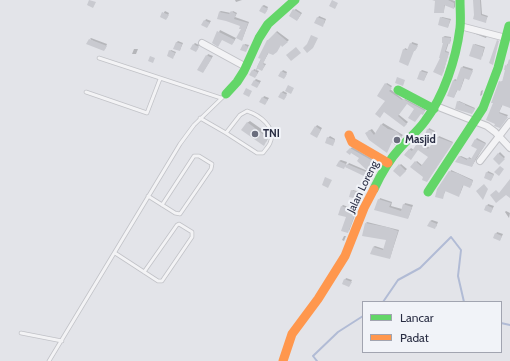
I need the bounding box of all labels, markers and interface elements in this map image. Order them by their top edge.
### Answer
place label: TNI [263,127,280,141]
marker: TNI [250,129,260,139]
place label: Masjid [405,133,436,147]
marker: Masjid [392,135,402,145]
street label: Jalan Loreng [345,159,381,215]
legend [362,301,502,353]
text: Lancar [400,310,433,325]
text: Padat [400,330,429,345]

